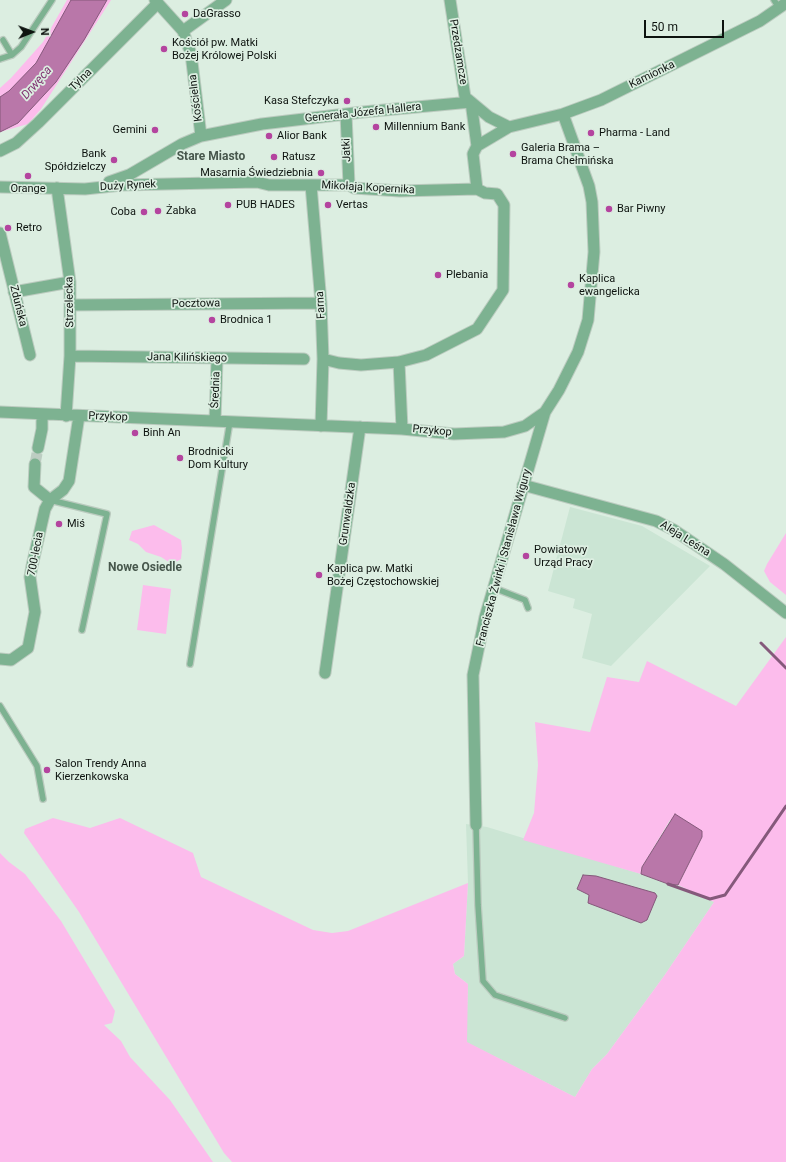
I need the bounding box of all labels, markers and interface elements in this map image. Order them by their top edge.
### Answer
place label: DaGrasso [193,7,241,21]
marker: DaGrasso [180,9,190,19]
north arrow [12,12,52,52]
scale bar [646,12,726,38]
street label: Przedzamcze [446,18,470,86]
text: 50 m [651,20,678,34]
text: N [38,28,51,36]
place label: Kościół pw. Matki Bożej Królowej Polski [172,36,277,62]
marker: Kościół pw. Matki Bożej Królowej Polski [159,44,169,54]
street label: Kamionka [627,58,677,92]
water label: Drwęca [19,64,55,102]
street label: Tylna [67,66,95,94]
street label: Kościelna [187,74,205,122]
place label: Kasa Stefczyka [264,94,339,108]
marker: Kasa Stefczyka [342,96,352,106]
street label: Generała Józefa Hallera [304,100,422,126]
place label: Millennium Bank [384,120,465,134]
marker: Millennium Bank [371,122,381,132]
place label: Gemini [113,123,147,137]
marker: Gemini [150,125,160,135]
place label: Pharma - Land [599,126,670,140]
marker: Pharma - Land [586,128,596,138]
place label: Alior Bank [277,129,327,143]
marker: Alior Bank [264,131,274,141]
street label: Jatki [340,138,354,162]
place label: Galeria Brama – Brama Chełmińska [521,141,613,167]
place label: Bank Spółdzielczy [45,147,106,173]
marker: Galeria Brama – Brama Chełmińska [508,149,518,159]
district label: Stare Miasto [177,150,245,164]
place label: Ratusz [282,150,316,164]
marker: Ratusz [269,152,279,162]
marker: Bank Spółdzielczy [109,155,119,165]
place label: Masarnia Świedziebnia [200,166,313,180]
marker: Masarnia Świedziebnia [316,168,326,178]
marker: Orange [23,171,33,181]
street label: Duży Rynek [100,178,156,194]
street label: Mikołaja Kopernika [321,179,415,197]
place label: Orange [10,182,46,196]
place label: PUB HADES [236,198,295,212]
place label: Vertas [336,198,368,212]
marker: PUB HADES [223,200,233,210]
marker: Vertas [323,200,333,210]
place label: Bar Piwny [617,202,665,216]
place label: Żabka [166,204,196,218]
marker: Bar Piwny [604,204,614,214]
place label: Coba [110,205,136,219]
marker: Żabka [153,206,163,216]
marker: Coba [139,207,149,217]
place label: Retro [16,221,42,235]
marker: Retro [3,223,13,233]
place label: Plebania [446,268,488,282]
marker: Plebania [433,270,443,280]
place label: Kaplica ewangelicka [579,272,640,298]
street label: Strzelecka [63,276,77,328]
marker: Kaplica ewangelicka [566,280,576,290]
street label: Zduńska [7,284,29,328]
street label: Farna [314,291,328,319]
street label: Pocztowa [172,297,220,311]
place label: Brodnica 1 [220,313,272,327]
marker: Brodnica 1 [207,315,217,325]
street label: Jana Kilińskiego [147,351,227,365]
street label: Średnia [209,371,223,409]
street label: Przykop [88,410,128,424]
street label: Przykop [412,423,452,439]
place label: Binh An [143,426,181,440]
marker: Binh An [130,428,140,438]
place label: Brodnicki Dom Kultury [188,445,248,471]
marker: Brodnicki Dom Kultury [175,453,185,463]
street label: Franciszka Żwirki i Stanisława Wigury [474,468,534,648]
street label: Grunwaldzka [337,482,359,546]
place label: Miś [67,517,85,531]
street label: Aleja Leśna [658,518,712,560]
marker: Miś [54,519,64,529]
street label: 700-lecia [25,531,47,577]
place label: Powiatowy Urząd Pracy [534,543,593,569]
marker: Powiatowy Urząd Pracy [521,551,531,561]
district label: Nowe Osiedle [108,561,182,575]
place label: Kaplica pw. Matki Bożej Częstochowskiej [327,562,439,588]
marker: Kaplica pw. Matki Bożej Częstochowskiej [314,570,324,580]
place label: Salon Trendy Anna Kierzenkowska [55,757,146,783]
marker: Salon Trendy Anna Kierzenkowska [42,765,52,775]

